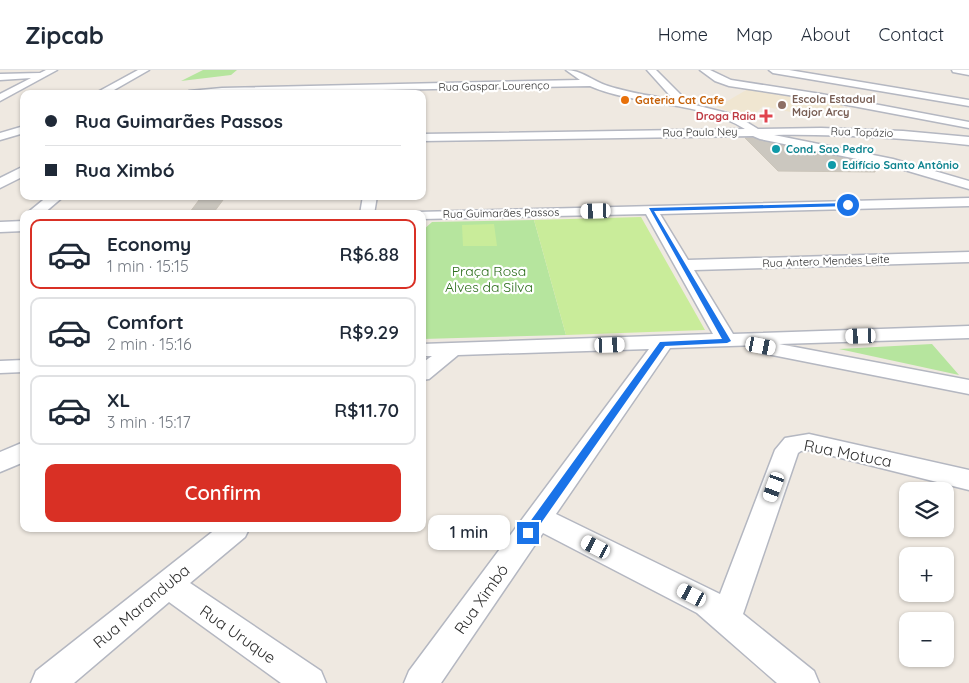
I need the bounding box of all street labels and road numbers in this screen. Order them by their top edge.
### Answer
street label: Rua Gaspar Lourenço [438,78,550,94]
street label: Rua Paula Ney [662,124,738,140]
street label: Rua Topázio [830,124,894,140]
street label: Rua Guimarães Passos [443,205,559,221]
street label: Rua Antero Mendes Leite [762,252,890,270]
street label: Rua Motuca [802,435,894,471]
street label: Rua Maranduba [89,560,193,652]
street label: Rua Ximbó [450,560,512,638]
street label: Rua Uruque [196,600,280,668]

